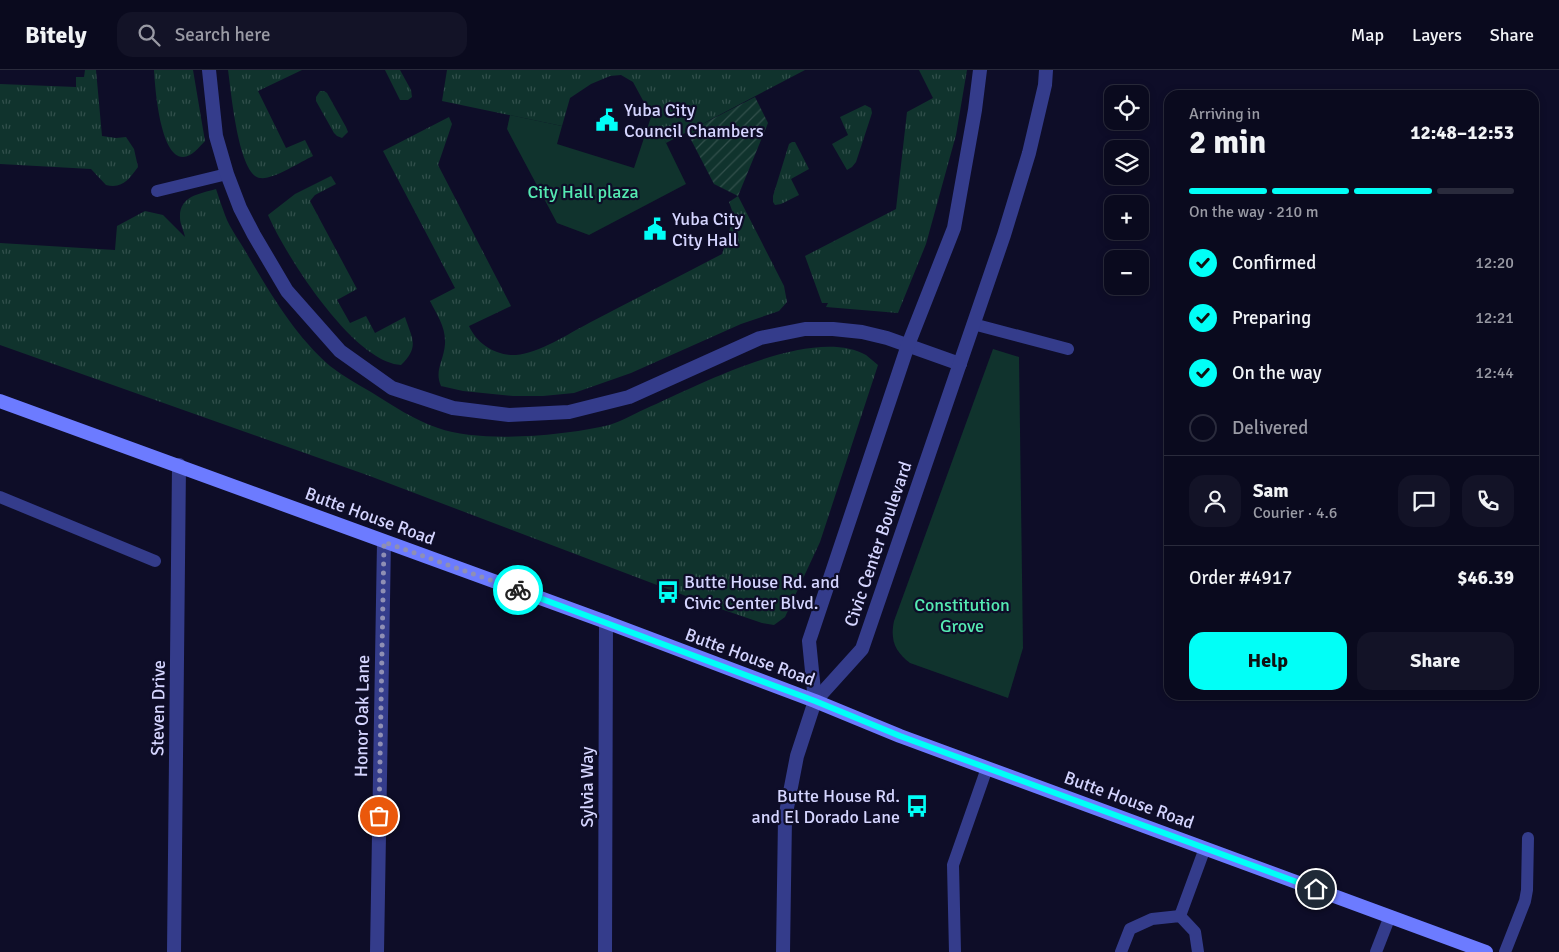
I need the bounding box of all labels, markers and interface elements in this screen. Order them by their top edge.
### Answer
search box [117,12,467,57]
text: Bitely [25,20,87,50]
icon: search [135,21,163,49]
text: Search here [175,23,270,47]
text: Map [1351,24,1384,46]
text: Layers [1412,24,1462,46]
text: Share [1490,24,1534,46]
map controls [1104,85,1149,295]
button: locate [1104,85,1149,130]
place label: Yuba City Council Chambers [624,99,764,142]
text: Arriving in [1189,104,1260,124]
public building icon: Yuba City Council Chambers [594,107,620,133]
text: 12:48–12:53 [1410,121,1514,145]
text: 2 min [1189,123,1266,162]
button: layers [1104,140,1149,185]
park label: City Hall plaza [527,181,639,203]
button: + [1104,195,1149,240]
text: On the way · 210 m [1189,202,1319,222]
place label: Yuba City City Hall [672,208,744,251]
public building icon: Yuba City City Hall [642,216,668,242]
icon: check [1189,249,1217,277]
button: − [1104,250,1149,295]
text: Confirmed [1232,251,1316,275]
text: 12:20 [1475,253,1514,273]
icon: check [1189,304,1217,332]
text: Preparing [1232,306,1311,330]
text: 12:21 [1475,308,1514,328]
icon: check [1189,359,1217,387]
text: On the way [1232,361,1322,385]
text: 12:44 [1475,363,1514,383]
text: Delivered [1232,416,1308,440]
street label: Civic Center Boulevard [839,458,917,630]
button: person [1189,475,1241,527]
button: chat [1398,475,1450,527]
button: phone [1462,475,1514,527]
text: Sam [1253,479,1289,503]
street label: Butte House Road [302,482,438,550]
text: Courier · 4.6 [1253,503,1337,523]
courier [493,565,543,615]
text: Order #4917 [1189,566,1292,590]
text: $46.39 [1457,566,1514,590]
place label: Butte House Rd. and Civic Center Blvd. [684,571,840,614]
icon: bike [504,576,532,604]
bus stop icon: Butte House Rd. and Civic Center Blvd. [655,579,681,605]
park label: Constitution Grove [914,594,1010,637]
street label: Butte House Road [682,623,818,691]
button: Help [1189,632,1347,690]
button: Share [1357,632,1514,690]
street label: Honor Oak Lane [350,655,374,777]
street label: Steven Drive [146,660,170,756]
street label: Sylvia Way [576,746,598,828]
street label: Butte House Road [1061,766,1197,834]
place label: Butte House Rd. and El Dorado Lane [752,785,900,828]
bus stop icon: Butte House Rd. and El Dorado Lane [904,793,930,819]
pin [358,795,400,837]
icon: bag [365,802,393,830]
pin [1295,868,1337,910]
icon: home [1302,875,1330,903]

